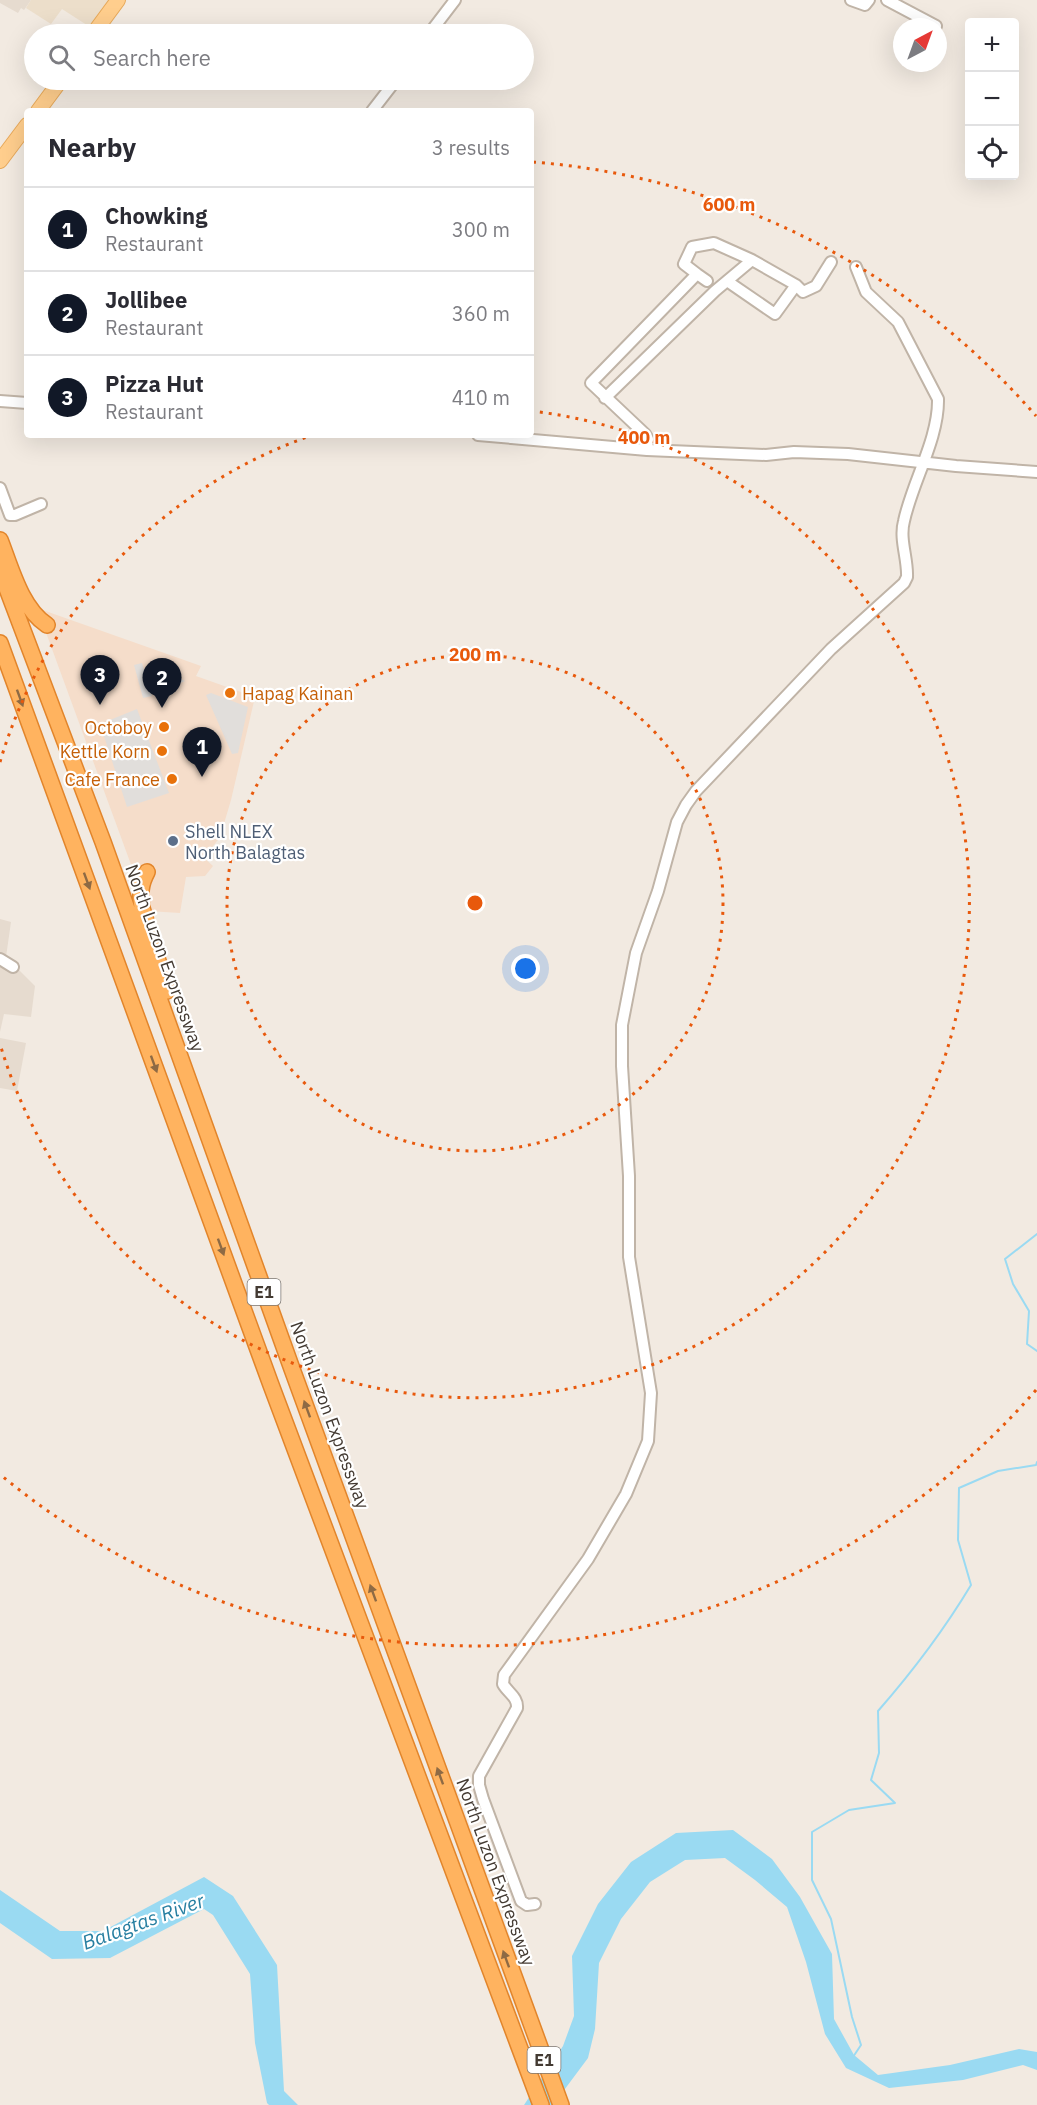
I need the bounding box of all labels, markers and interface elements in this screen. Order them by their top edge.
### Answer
north arrow [893,18,947,72]
map controls [965,18,1019,180]
button: + [965,18,1019,72]
search box [24,24,534,90]
icon: search [45,41,78,74]
text: Search here [93,43,211,72]
button: − [965,72,1019,126]
button: locate [965,126,1019,180]
text: Nearby [48,130,136,164]
text: 3 results [432,134,510,161]
text: 600 m [703,193,755,216]
text: Chowking [105,201,207,230]
text: 1 [62,216,74,243]
text: 300 m [452,216,510,243]
text: Restaurant [105,230,203,257]
text: Jollibee [105,285,187,314]
text: 2 [62,300,74,327]
text: 360 m [452,300,510,327]
text: Restaurant [105,314,203,341]
text: Pizza Hut [105,369,204,398]
text: 3 [62,384,74,411]
text: 410 m [452,384,510,411]
text: Restaurant [105,398,203,425]
text: 400 m [618,426,670,449]
text: 200 m [449,643,501,666]
pin: 3 [80,656,120,705]
pin: 2 [142,658,182,708]
place label: Hapag Kainan [242,682,353,705]
marker: Hapag Kainan [223,686,237,700]
one-way arrow [15,689,25,707]
place label: Octoboy [84,716,152,739]
marker: Octoboy [157,720,171,734]
pin: 1 [182,728,222,777]
place label: Kettle Korn [60,740,150,763]
marker: Kettle Korn [155,744,169,758]
place label: Cafe France [64,768,160,791]
marker: Cafe France [165,772,179,786]
place label: Shell NLEX North Balagtas [185,820,305,864]
marker: Shell NLEX North Balagtas [166,834,180,848]
street label: North Luzon Expressway [120,861,210,1055]
one-way arrow [82,872,92,890]
centre of rings [465,893,485,913]
your location [511,954,540,983]
one-way arrow [149,1055,159,1073]
one-way arrow [216,1238,226,1256]
road number: E1 [248,1279,280,1305]
street label: North Luzon Expressway [285,1318,375,1512]
one-way arrow [301,1400,311,1418]
one-way arrow [368,1584,378,1602]
one-way arrow [434,1767,444,1785]
street label: North Luzon Expressway [451,1775,541,1969]
water label: Balagtas River [78,1886,208,1956]
one-way arrow [501,1950,511,1968]
road number: E1 [528,2047,560,2073]

